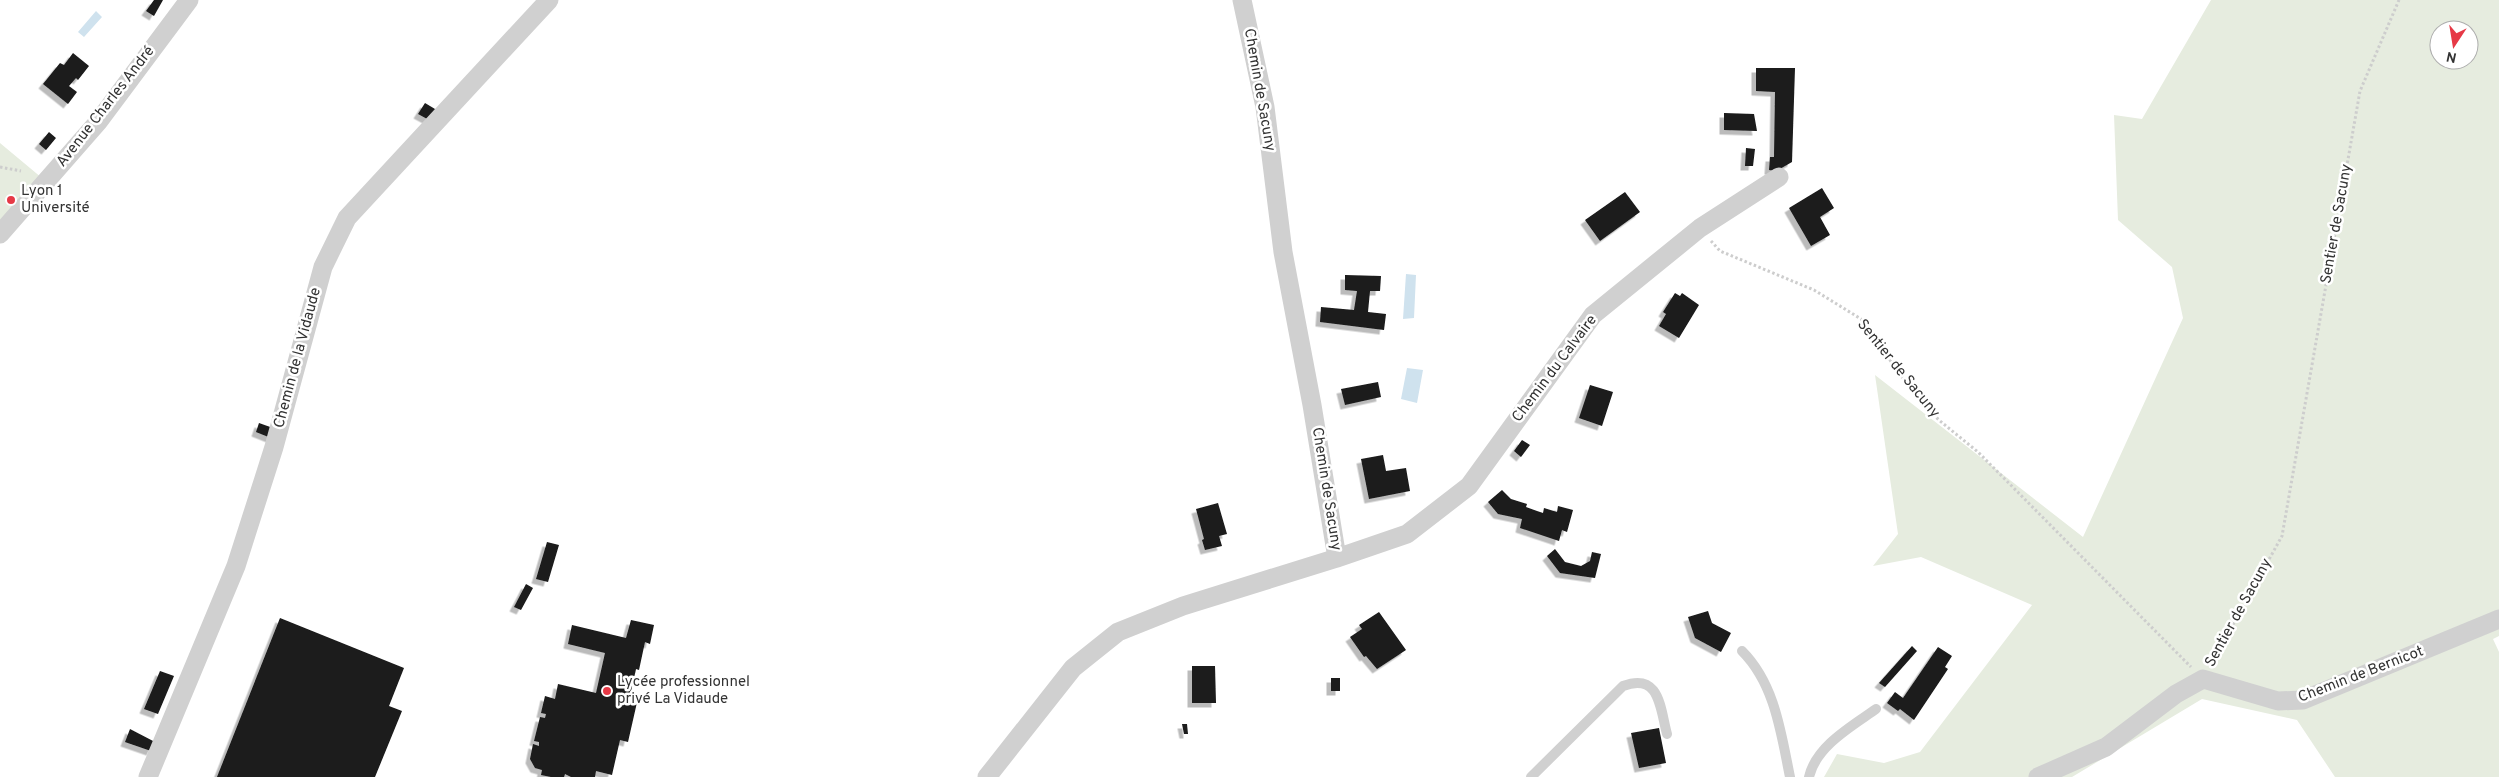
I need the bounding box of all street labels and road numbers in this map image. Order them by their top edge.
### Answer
street label: Chemin de Sacuny [1239,27,1279,153]
street label: Avenue Charles André [53,43,159,171]
street label: Sentier de Sacuny [2317,163,2357,285]
street label: Chemin de la Vidaude [270,286,326,430]
street label: Chemin du Calvaire [1508,312,1602,426]
street label: Sentier de Sacuny [1852,316,1944,422]
street label: Chemin de Sacuny [1307,426,1345,552]
street label: Sentier de Sacuny [2201,555,2277,671]
street label: Chemin de Bernicot [2296,642,2426,708]

